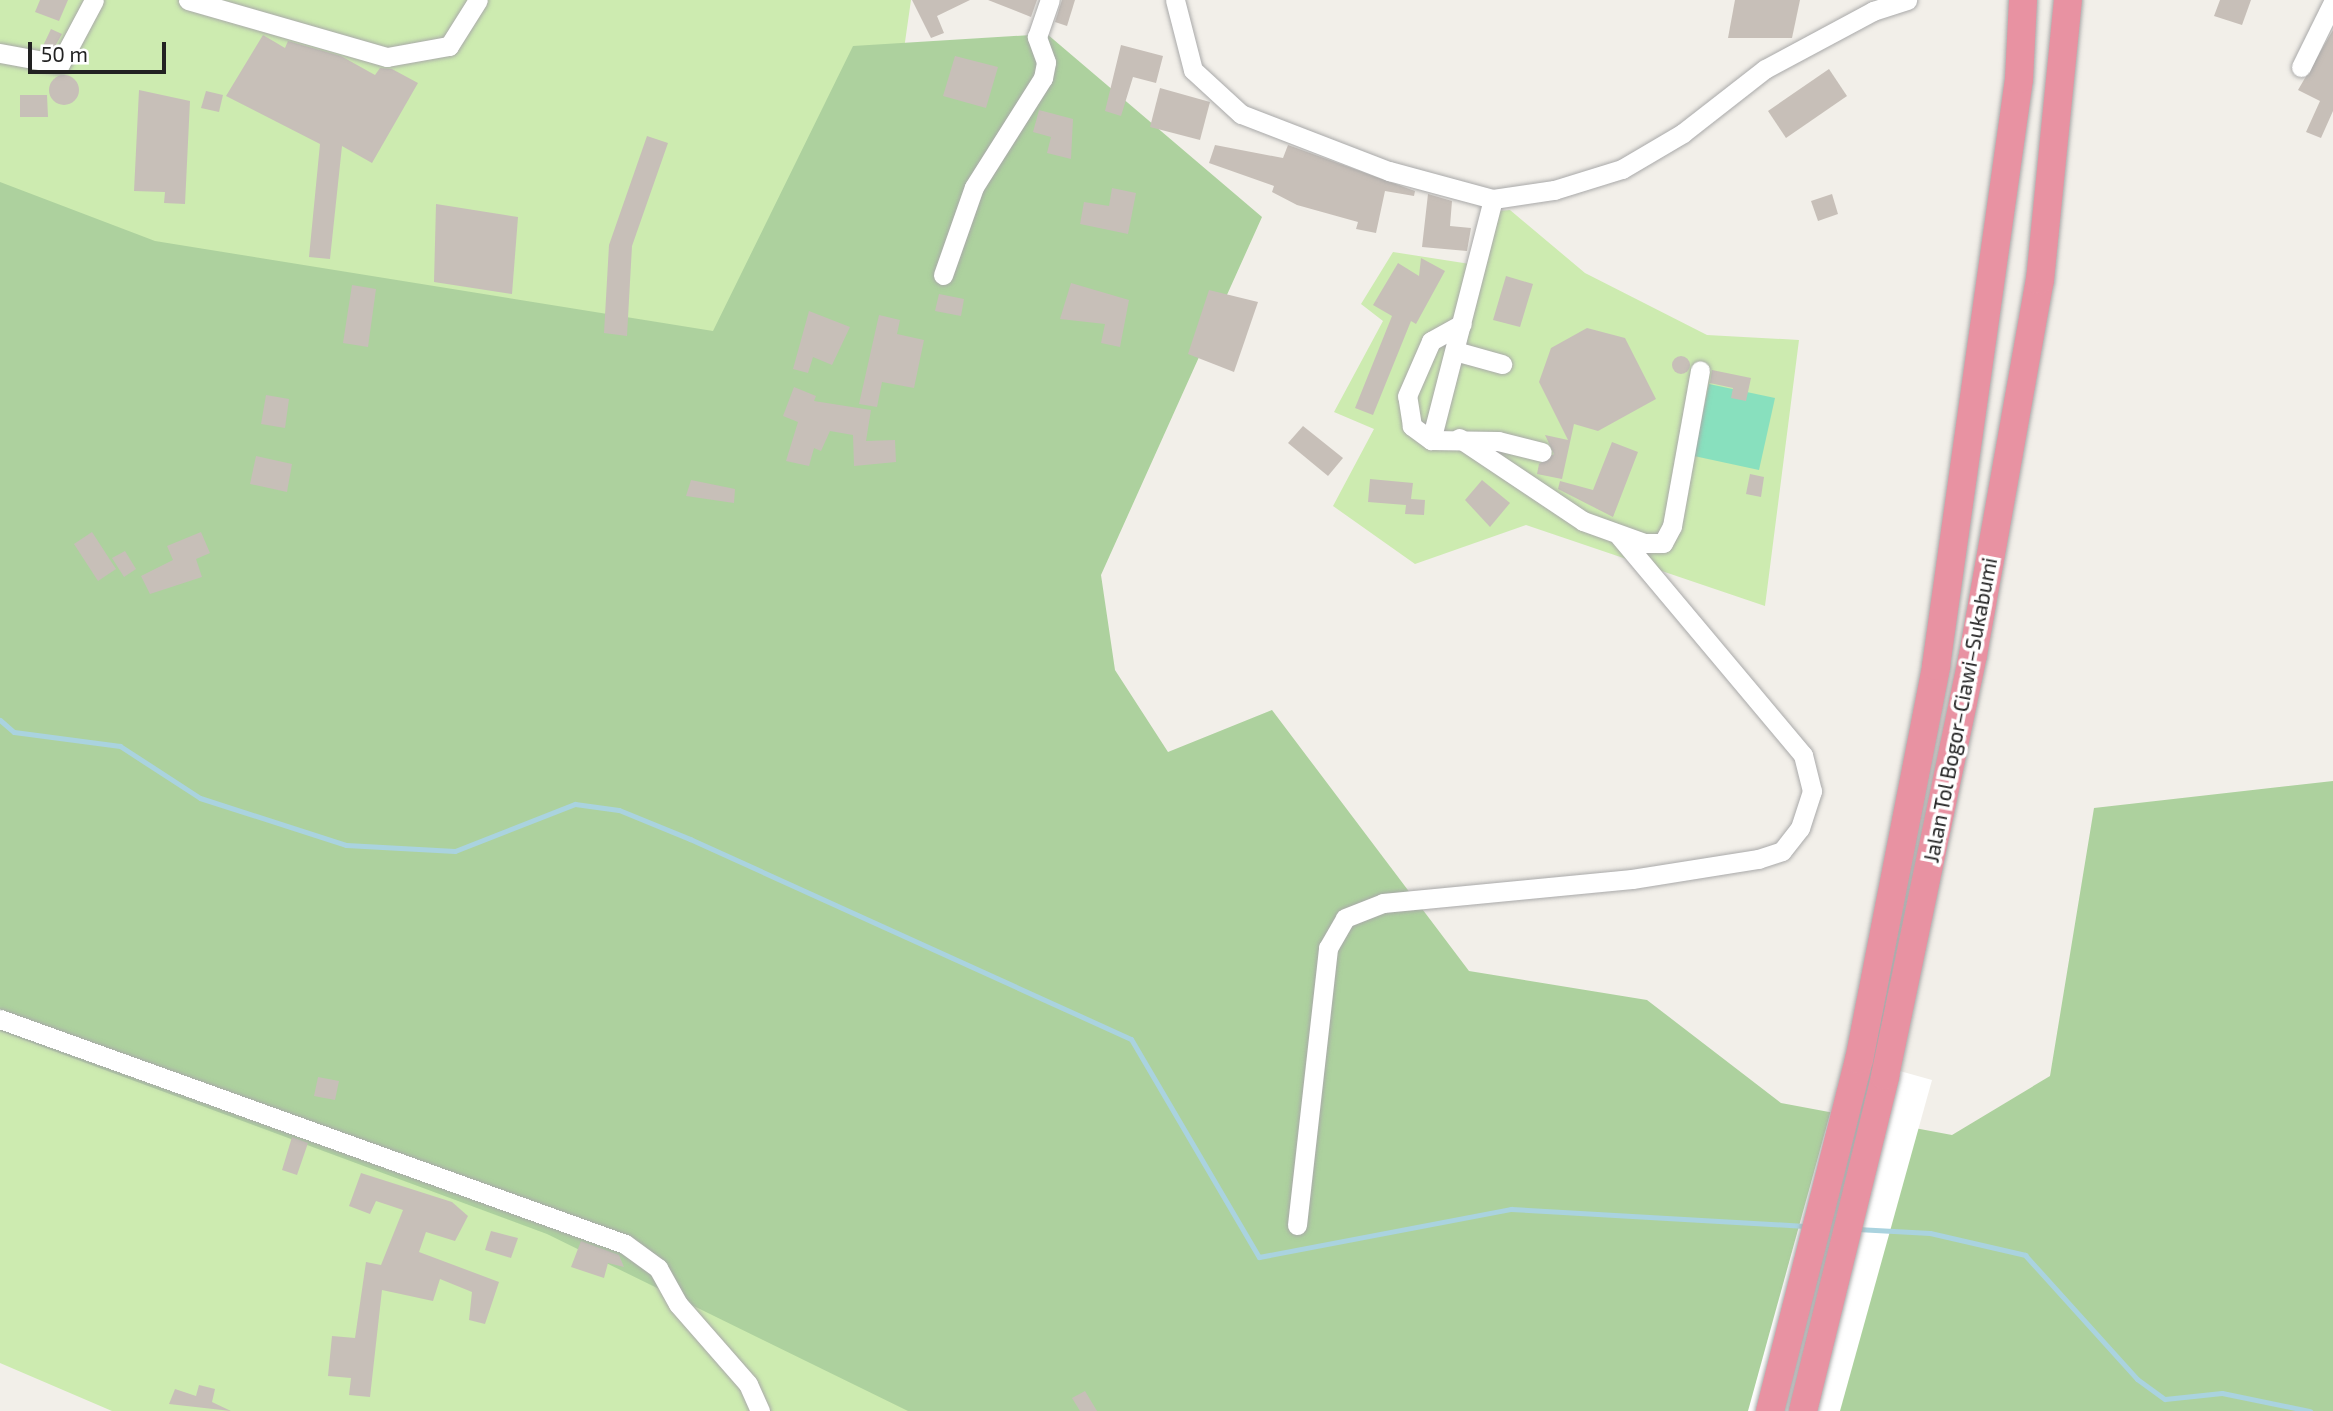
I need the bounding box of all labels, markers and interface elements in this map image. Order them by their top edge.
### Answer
scale bar [32,28,170,72]
text: 50 m [41,41,88,66]
street label: Jalan Tol Bogor–Ciawi–Sukabumi [1918,555,2002,865]

